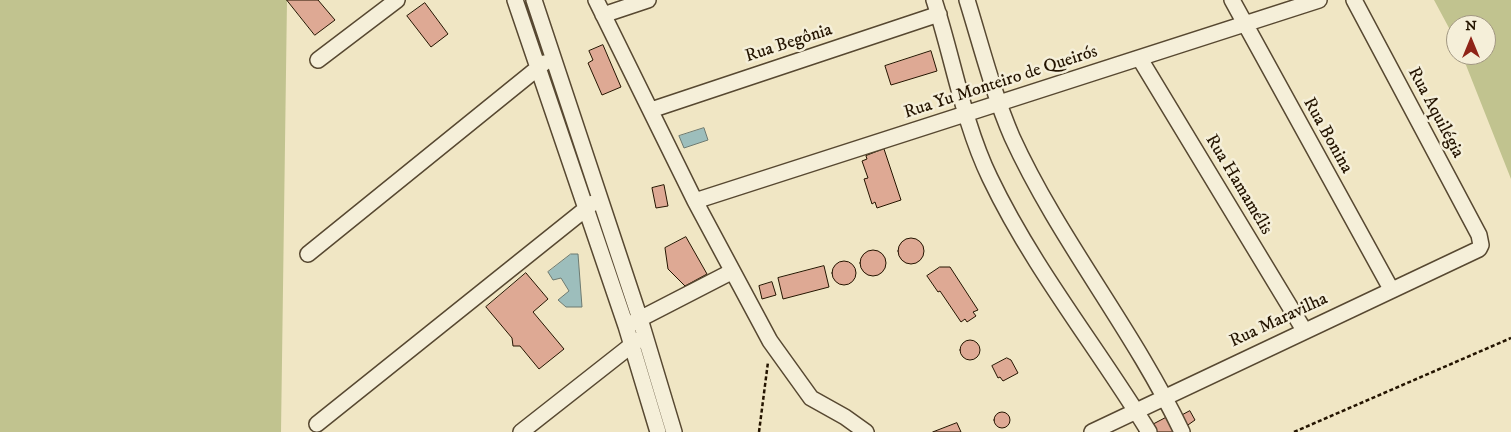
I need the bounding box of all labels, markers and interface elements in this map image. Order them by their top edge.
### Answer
north arrow [1446,15,1496,65]
text: N [1465,17,1477,35]
street label: Rua Begônia [743,20,835,68]
street label: Rua Yu Monteiro de Queirós [901,41,1101,125]
street label: Rua Aquilégia [1402,64,1468,162]
street label: Rua Bonina [1297,94,1357,178]
street label: Rua Hamamélis [1200,131,1276,239]
street label: Rua Maravilha [1227,289,1331,353]

